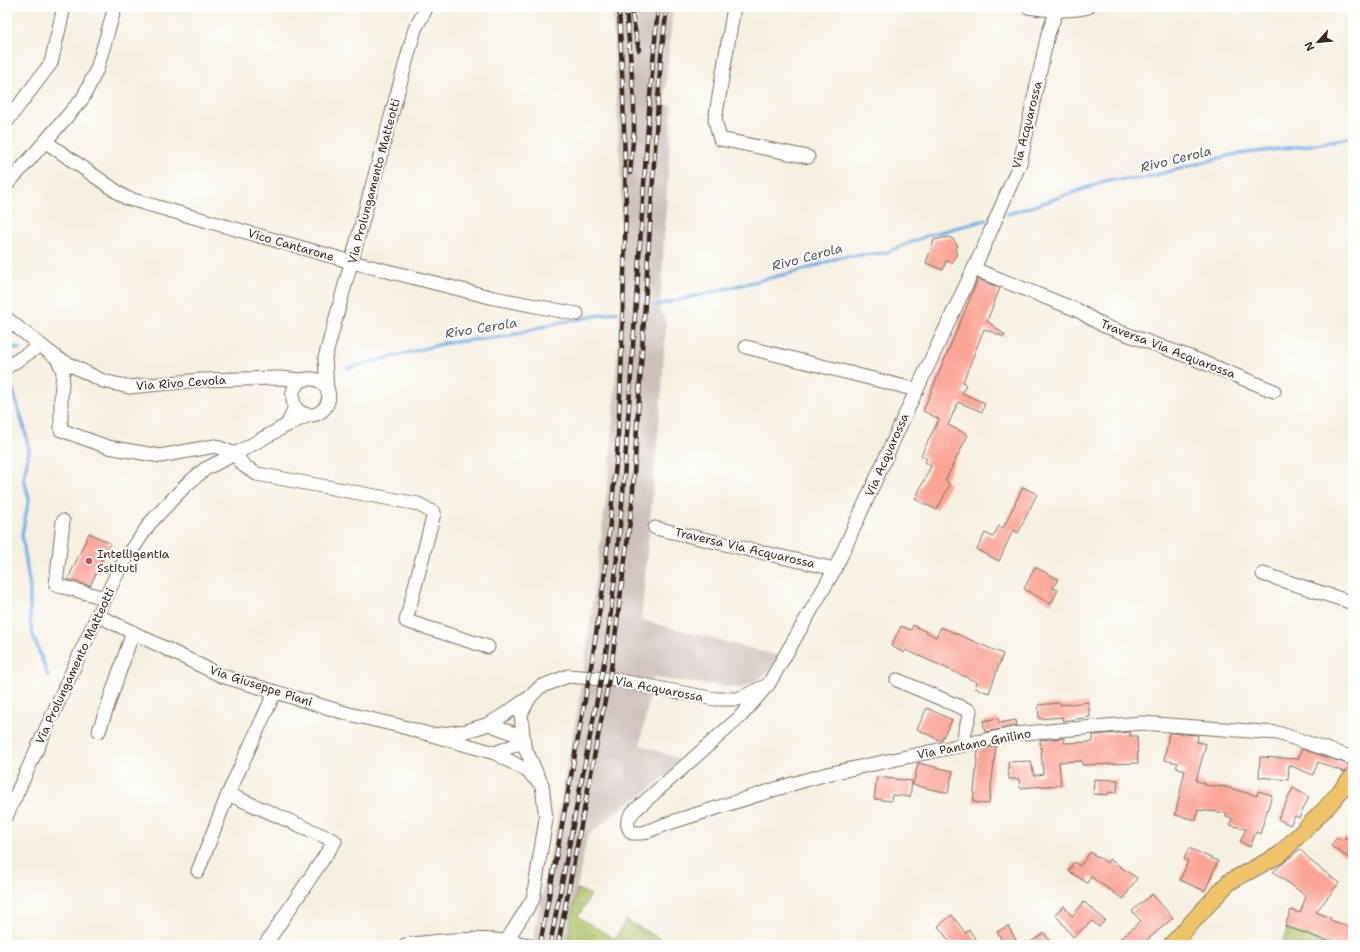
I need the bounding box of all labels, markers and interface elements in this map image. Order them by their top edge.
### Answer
north arrow [1298,22,1338,62]
text: N [1301,39,1318,54]
street label: Via Acquarossa [1008,79,1046,170]
street label: Via Prolungamento Matteotti [344,97,404,265]
water label: Rivo Cerola [1139,142,1213,176]
street label: Vico Cantarone [246,225,336,265]
water label: Rivo Cerola [770,239,844,275]
water label: Rivo Cerola [444,314,518,342]
street label: Traversa Via Acquarossa [1098,316,1238,382]
street label: Via Rivo Cevola [135,372,227,394]
street label: Via Acquarossa [861,410,913,499]
street label: Traversa Via Acquarossa [673,524,817,572]
place label: Intelligentia Sstituti [97,546,170,576]
marker: Intelligentia Sstituti [84,556,94,566]
street label: Via Prolungamento Matteotti [32,585,118,747]
street label: Via Giuseppe Piani [208,662,314,710]
street label: Via Acquarossa [613,673,705,706]
street label: Via Pantano Gnilino [916,725,1032,763]

